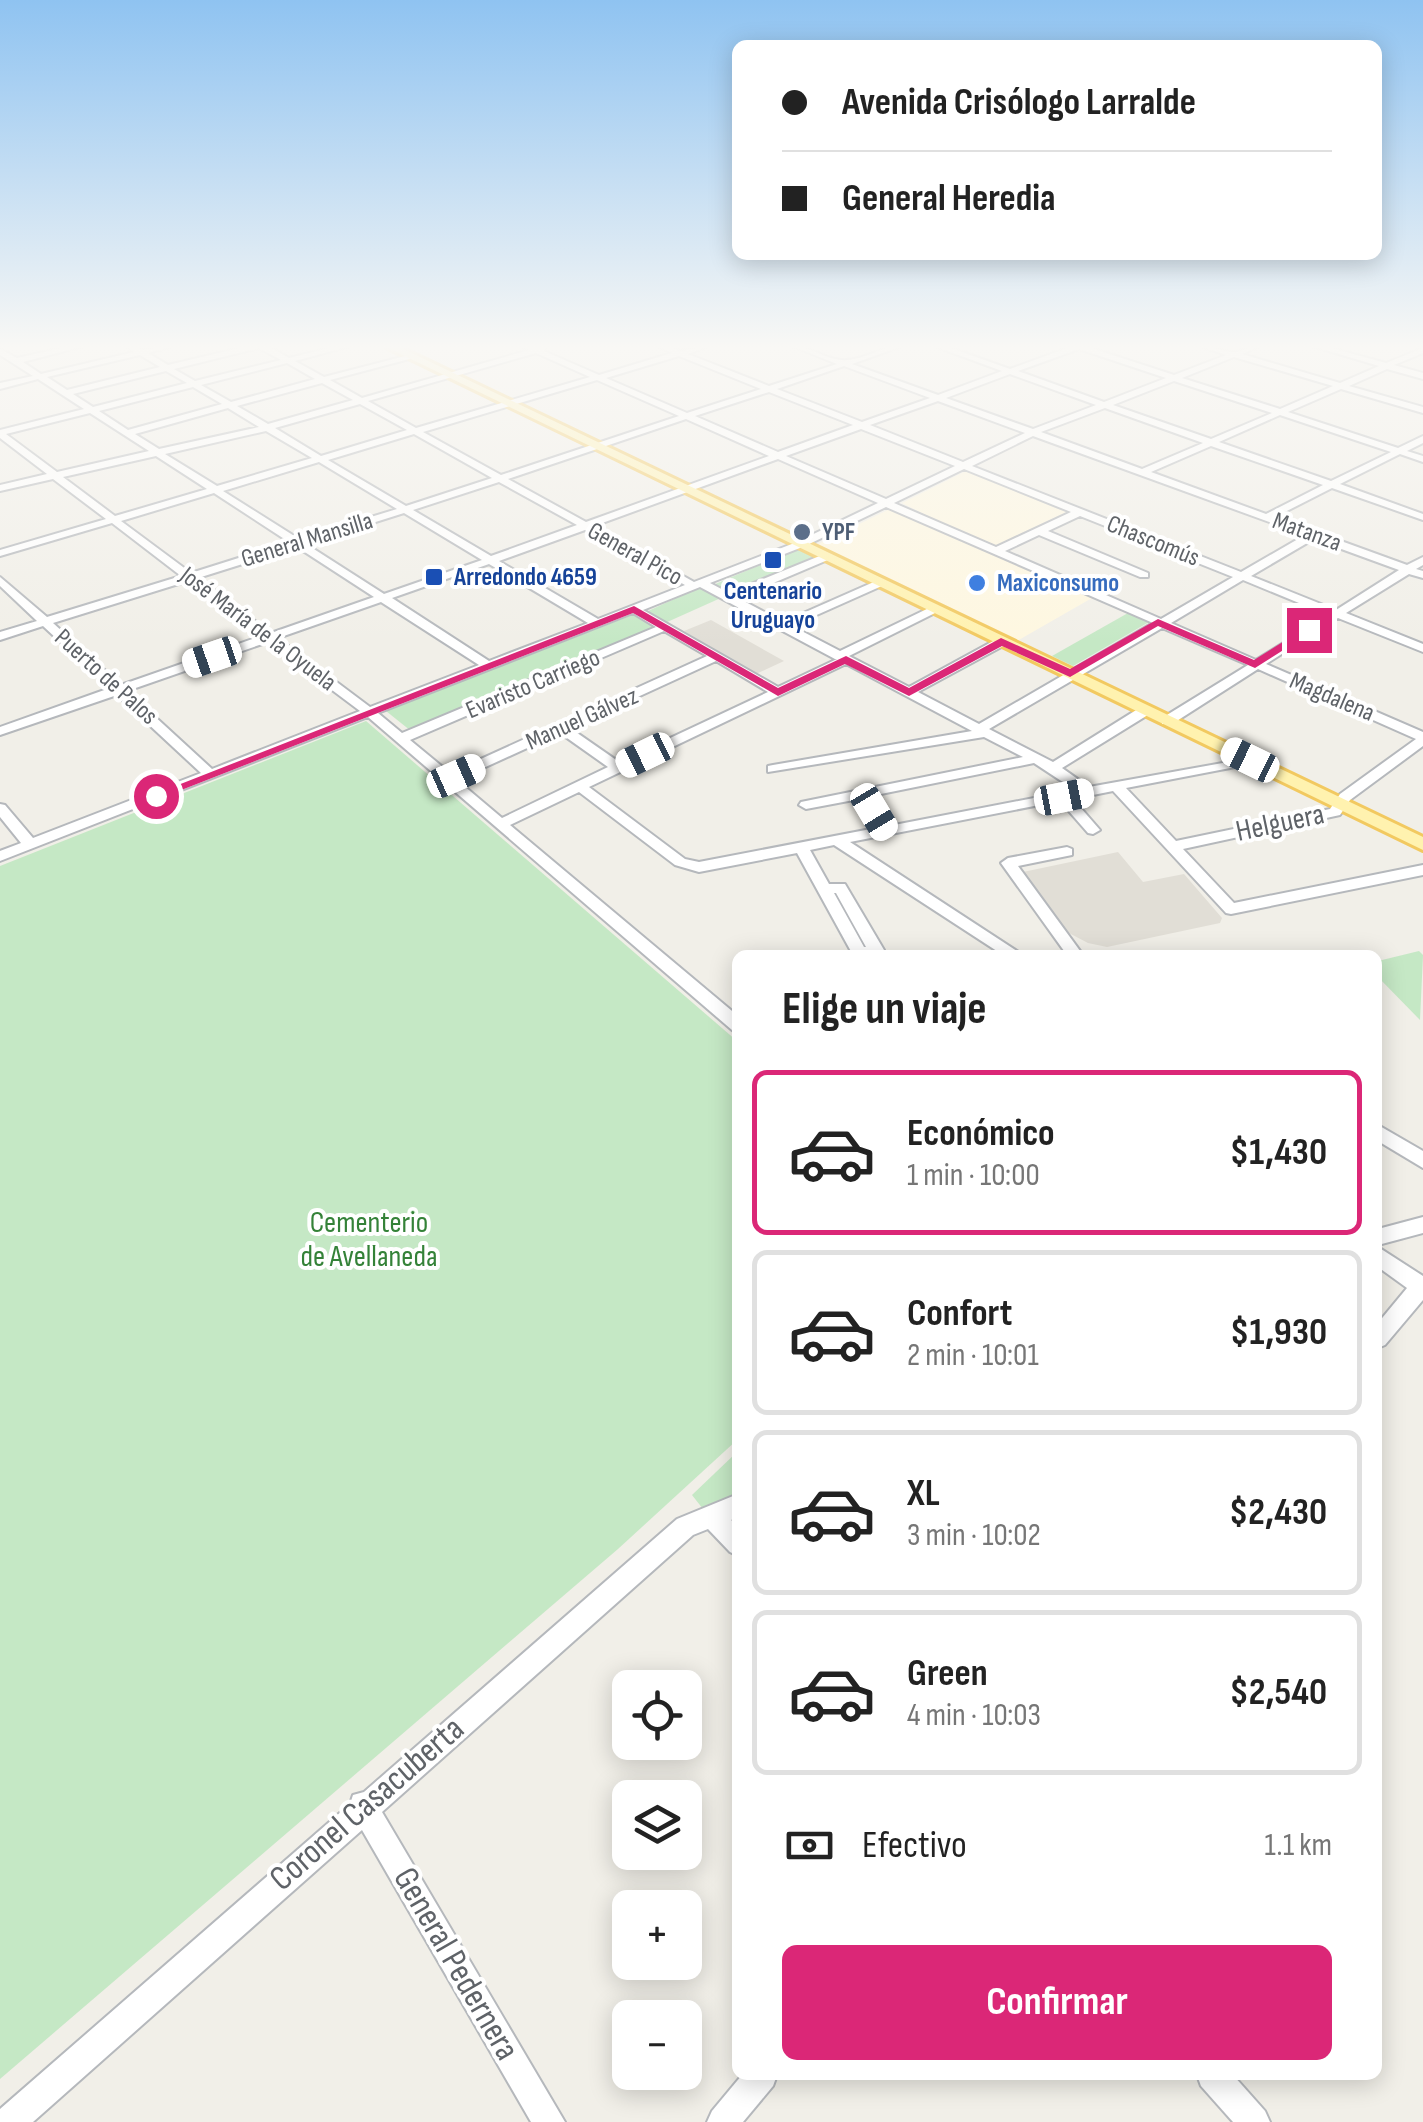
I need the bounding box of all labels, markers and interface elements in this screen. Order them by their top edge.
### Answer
text: Avenida Crisólogo Larralde [842,80,1196,125]
text: General Heredia [842,176,1056,221]
street label: General Mansilla [237,505,377,575]
street label: Matanza [1268,505,1346,559]
street label: Chascomús [1102,508,1204,574]
street label: General Pico [582,515,688,593]
place label: YPF [822,517,855,548]
marker: YPF [791,521,813,543]
marker: Centenario Uruguayo [762,549,784,571]
street label: José María de la Oyuela [173,559,342,698]
place label: Arredondo 4659 [453,562,597,593]
marker: Arredondo 4659 [423,566,445,588]
place label: Maxiconsumo [997,568,1119,599]
marker: Maxiconsumo [966,572,988,594]
place label: Centenario Uruguayo [724,576,822,636]
route end [1287,608,1332,653]
street label: Puerto de Palos [48,622,164,732]
car [179,633,245,681]
street label: Evaristo Carriego [461,642,605,726]
street label: Magdalena [1285,665,1379,729]
street label: Manuel Gálvez [521,681,643,757]
car [611,728,679,782]
car [1216,733,1284,787]
car [422,750,490,802]
route start [134,774,179,819]
car [1032,777,1096,817]
car [846,779,902,845]
street label: Helguera [1233,796,1327,850]
text: Elige un viaje [782,982,987,1037]
icon: car [787,1108,877,1198]
text: Económico [907,1111,1055,1156]
text: $1,430 [1230,1130,1327,1175]
text: 1 min · 10:00 [907,1156,1040,1195]
park label: Cementerio de Avellaneda [301,1205,437,1275]
icon: car [787,1288,877,1378]
text: Confort [907,1291,1012,1336]
text: $1,930 [1230,1310,1327,1355]
text: 2 min · 10:01 [907,1336,1039,1375]
icon: car [787,1468,877,1558]
text: XL [907,1471,940,1516]
text: $2,430 [1229,1490,1327,1535]
text: 3 min · 10:02 [907,1516,1041,1555]
icon: car [787,1648,877,1738]
text: Green [907,1651,988,1696]
map controls [612,1670,702,2090]
button: locate [612,1670,702,1760]
text: $2,540 [1229,1670,1327,1715]
text: 4 min · 10:03 [907,1696,1041,1735]
street label: Coronel Casacuberta [261,1708,473,1900]
button: layers [612,1780,702,1870]
icon: cash [782,1818,837,1873]
text: Efectivo [862,1823,967,1868]
text: 1.1 km [1265,1826,1332,1865]
street label: General Pedernera [384,1860,528,2068]
button: + [612,1890,702,1980]
button: Confirmar [782,1945,1332,2060]
button: − [612,2000,702,2090]

